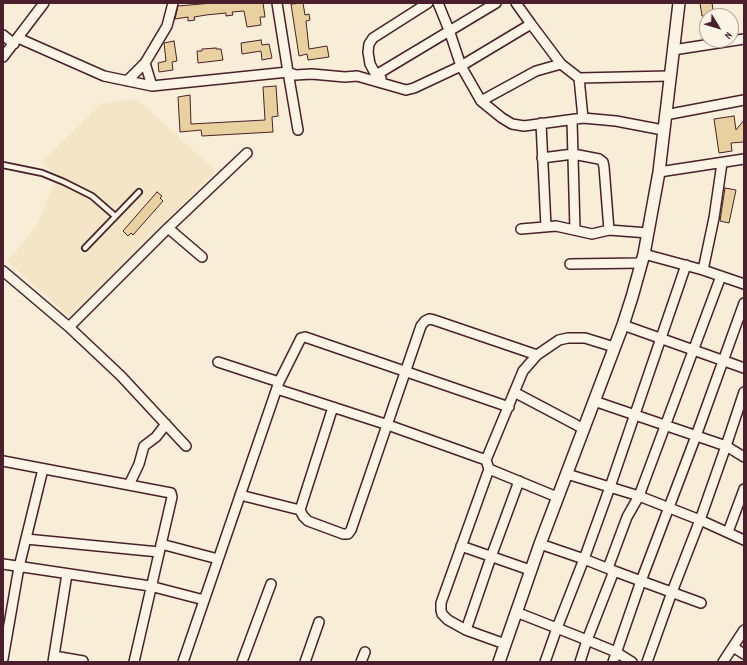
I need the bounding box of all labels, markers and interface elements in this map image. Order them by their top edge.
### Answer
north arrow [699,8,739,48]
text: N [720,28,736,42]

